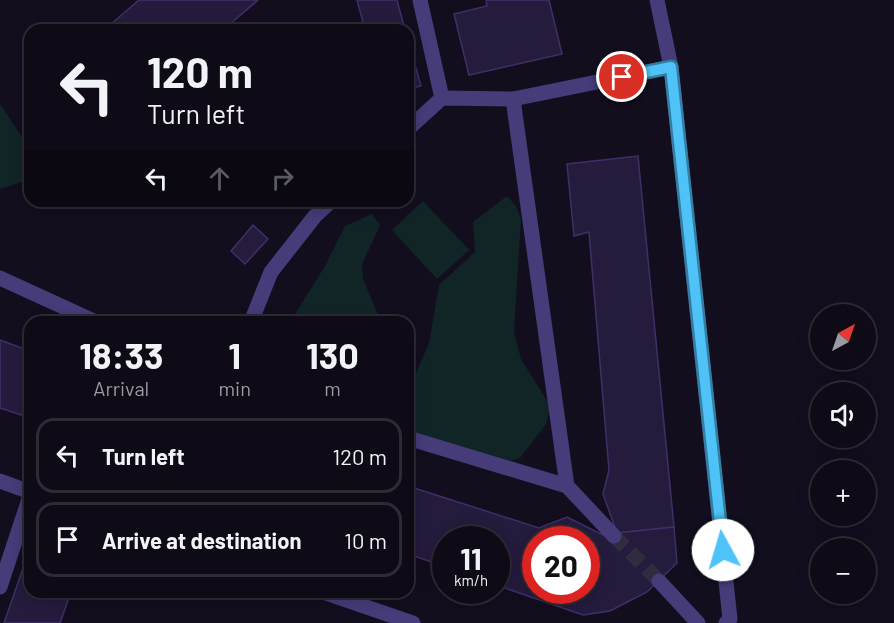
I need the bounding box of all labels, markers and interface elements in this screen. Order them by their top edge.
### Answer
text: 120 m [147,46,253,96]
icon: left [48,48,126,126]
pin [596,51,647,102]
icon: arrive [605,60,638,93]
text: Turn left [147,97,245,129]
icon: left [140,162,173,195]
icon: ahead [203,162,236,195]
icon: right [266,162,299,195]
north arrow [810,304,876,370]
map controls [810,304,876,604]
text: 18:33 [79,333,163,376]
text: 1 [228,333,241,376]
text: 130 [306,333,359,376]
text: Arrival [93,376,149,400]
text: min [219,376,251,400]
text: m [324,376,341,400]
button: sound [810,382,876,448]
icon: left [51,439,84,472]
text: Turn left [102,443,185,469]
text: 120 m [332,443,387,469]
button: + [810,460,876,526]
position arrow [691,518,755,582]
icon: arrive [51,523,84,556]
speed limit sign: 20 [522,526,600,604]
text: Arrive at destination [102,527,301,553]
text: 10 m [344,527,387,553]
button: − [810,538,876,604]
text: 11 [460,540,482,576]
text: km/h [454,571,488,589]

